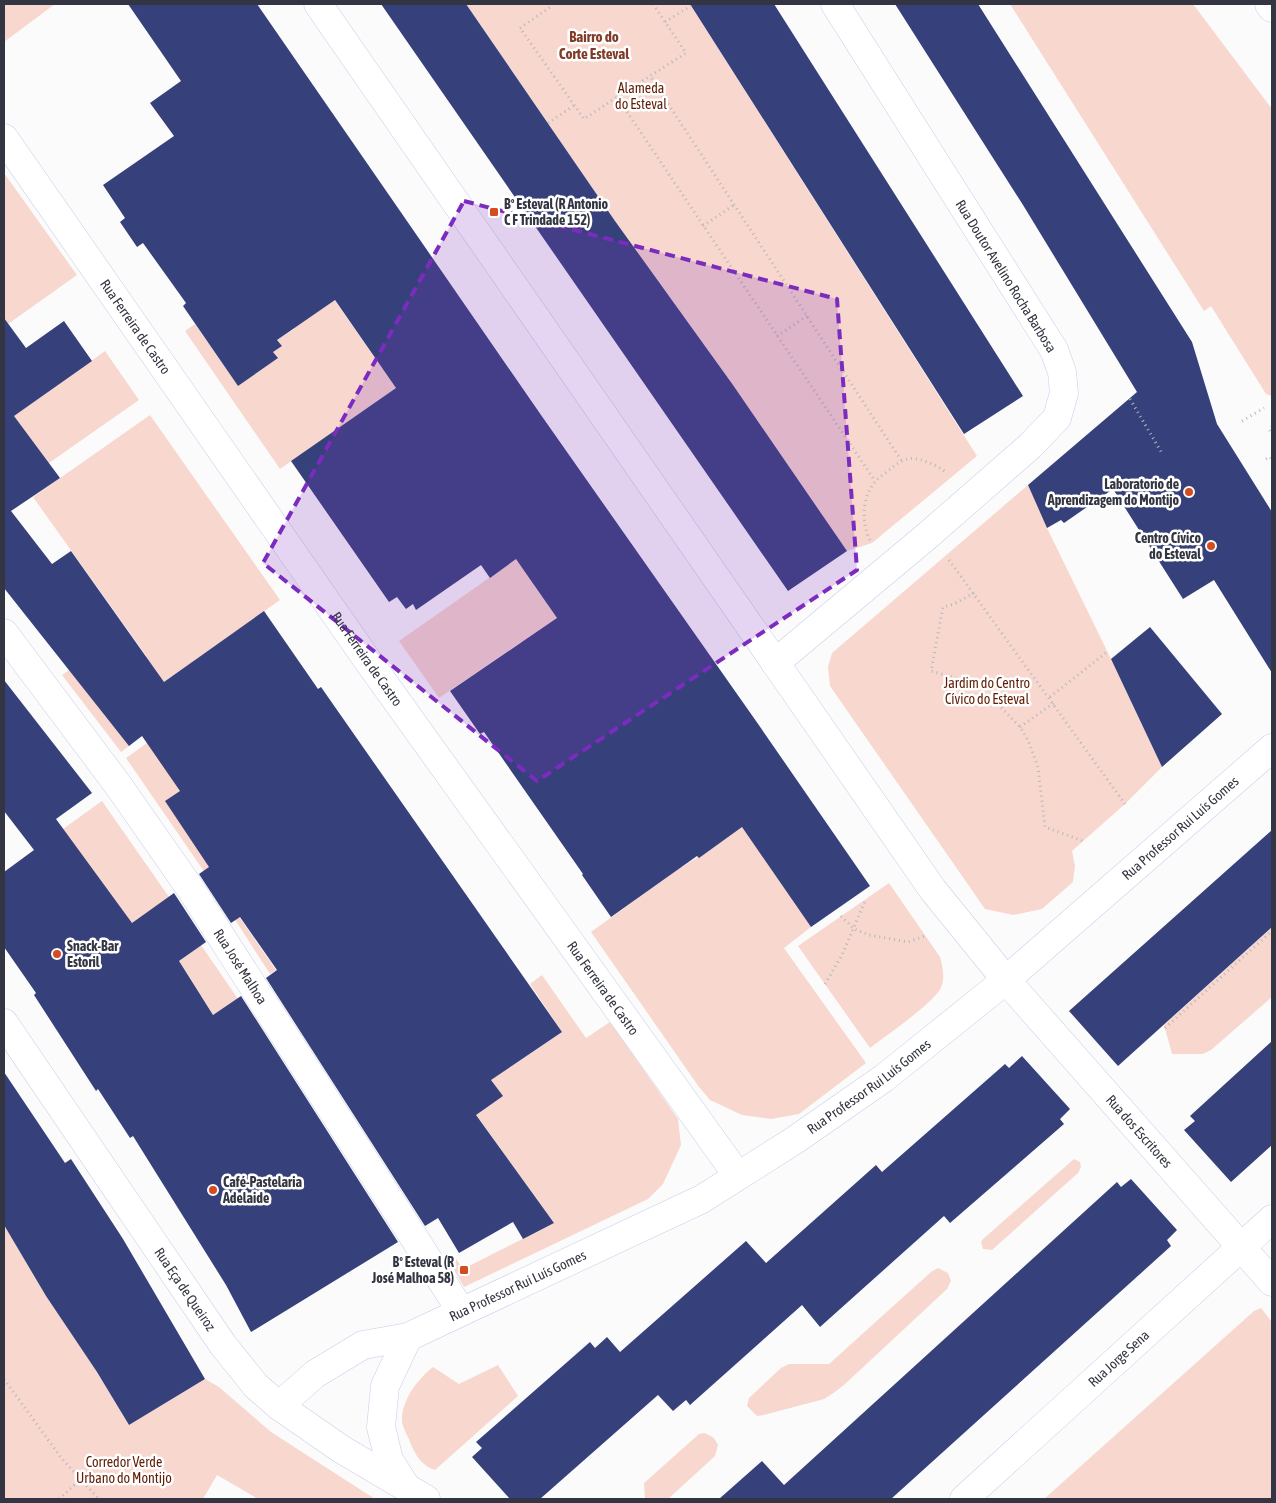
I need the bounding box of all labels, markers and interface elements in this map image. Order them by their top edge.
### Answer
district label: Bairro do Corte Esteval [559,28,630,62]
park label: Alameda do Esteval [615,80,667,112]
place label: Bº Esteval (R Antonio C F Trindade 152) [504,196,609,228]
street label: Rua Doutor Avelino Rocha Barbosa [952,197,1060,355]
marker: Bº Esteval (R Antonio C F Trindade 152) [488,206,500,218]
street label: Rua Ferreira de Castro [97,276,174,377]
place label: Laboratorio de Aprendizagem do Montijo [1047,476,1179,508]
marker: Laboratorio de Aprendizagem do Montijo [1183,486,1195,498]
place label: Centro Cívico do Esteval [1135,530,1201,562]
marker: Centro Cívico do Esteval [1205,540,1217,552]
street label: Rua Ferreira de Castro [328,609,406,709]
park label: Jardim do Centro Cívico do Esteval [944,675,1030,707]
street label: Rua Professor Rui Luís Gomes [1119,773,1242,883]
street label: Rua José Malhoa [210,926,270,1007]
place label: Snack-Bar Estoril [67,938,119,970]
street label: Rua Ferreira de Castro [564,938,642,1038]
marker: Snack-Bar Estoril [51,948,63,960]
street label: Rua Professor Rui Luís Gomes [804,1036,934,1137]
street label: Rua dos Escritores [1103,1092,1176,1171]
place label: Café-Pastelaria Adelaide [222,1174,302,1206]
marker: Café-Pastelaria Adelaide [207,1184,219,1196]
street label: Rua Eça de Queiroz [151,1245,219,1334]
street label: Rua Professor Rui Luís Gomes [447,1247,589,1325]
place label: Bº Esteval (R José Malhoa 58) [371,1254,454,1286]
marker: Bº Esteval (R José Malhoa 58) [458,1264,470,1276]
street label: Rua Jorge Sena [1085,1327,1152,1390]
park label: Corredor Verde Urbano do Montijo [76,1454,172,1486]

